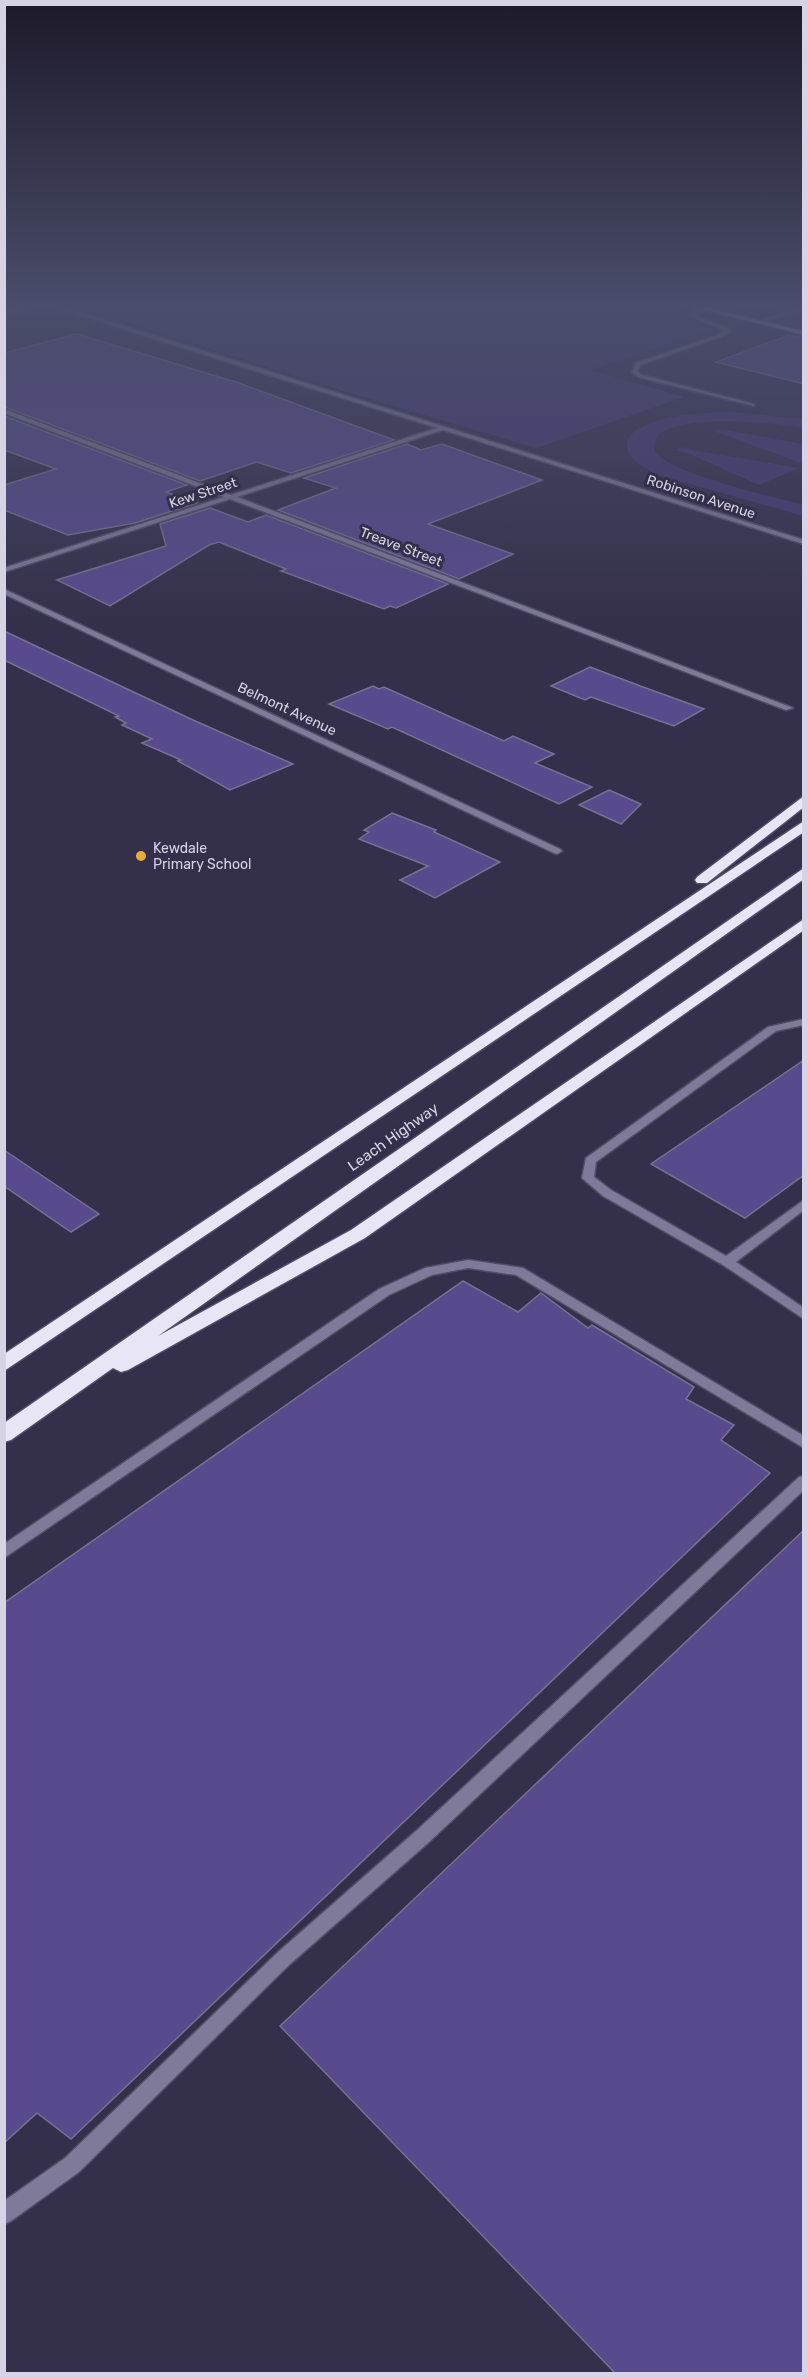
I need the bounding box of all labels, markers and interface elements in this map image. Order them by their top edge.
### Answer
street label: Robinson Avenue [645,471,758,523]
street label: Kew Street [167,474,240,512]
street label: Treave Street [357,524,445,571]
street label: Belmont Avenue [235,679,339,739]
place label: Kewdale Primary School [153,840,251,873]
marker: Kewdale Primary School [134,849,148,863]
street label: Leach Highway [344,1099,442,1175]

